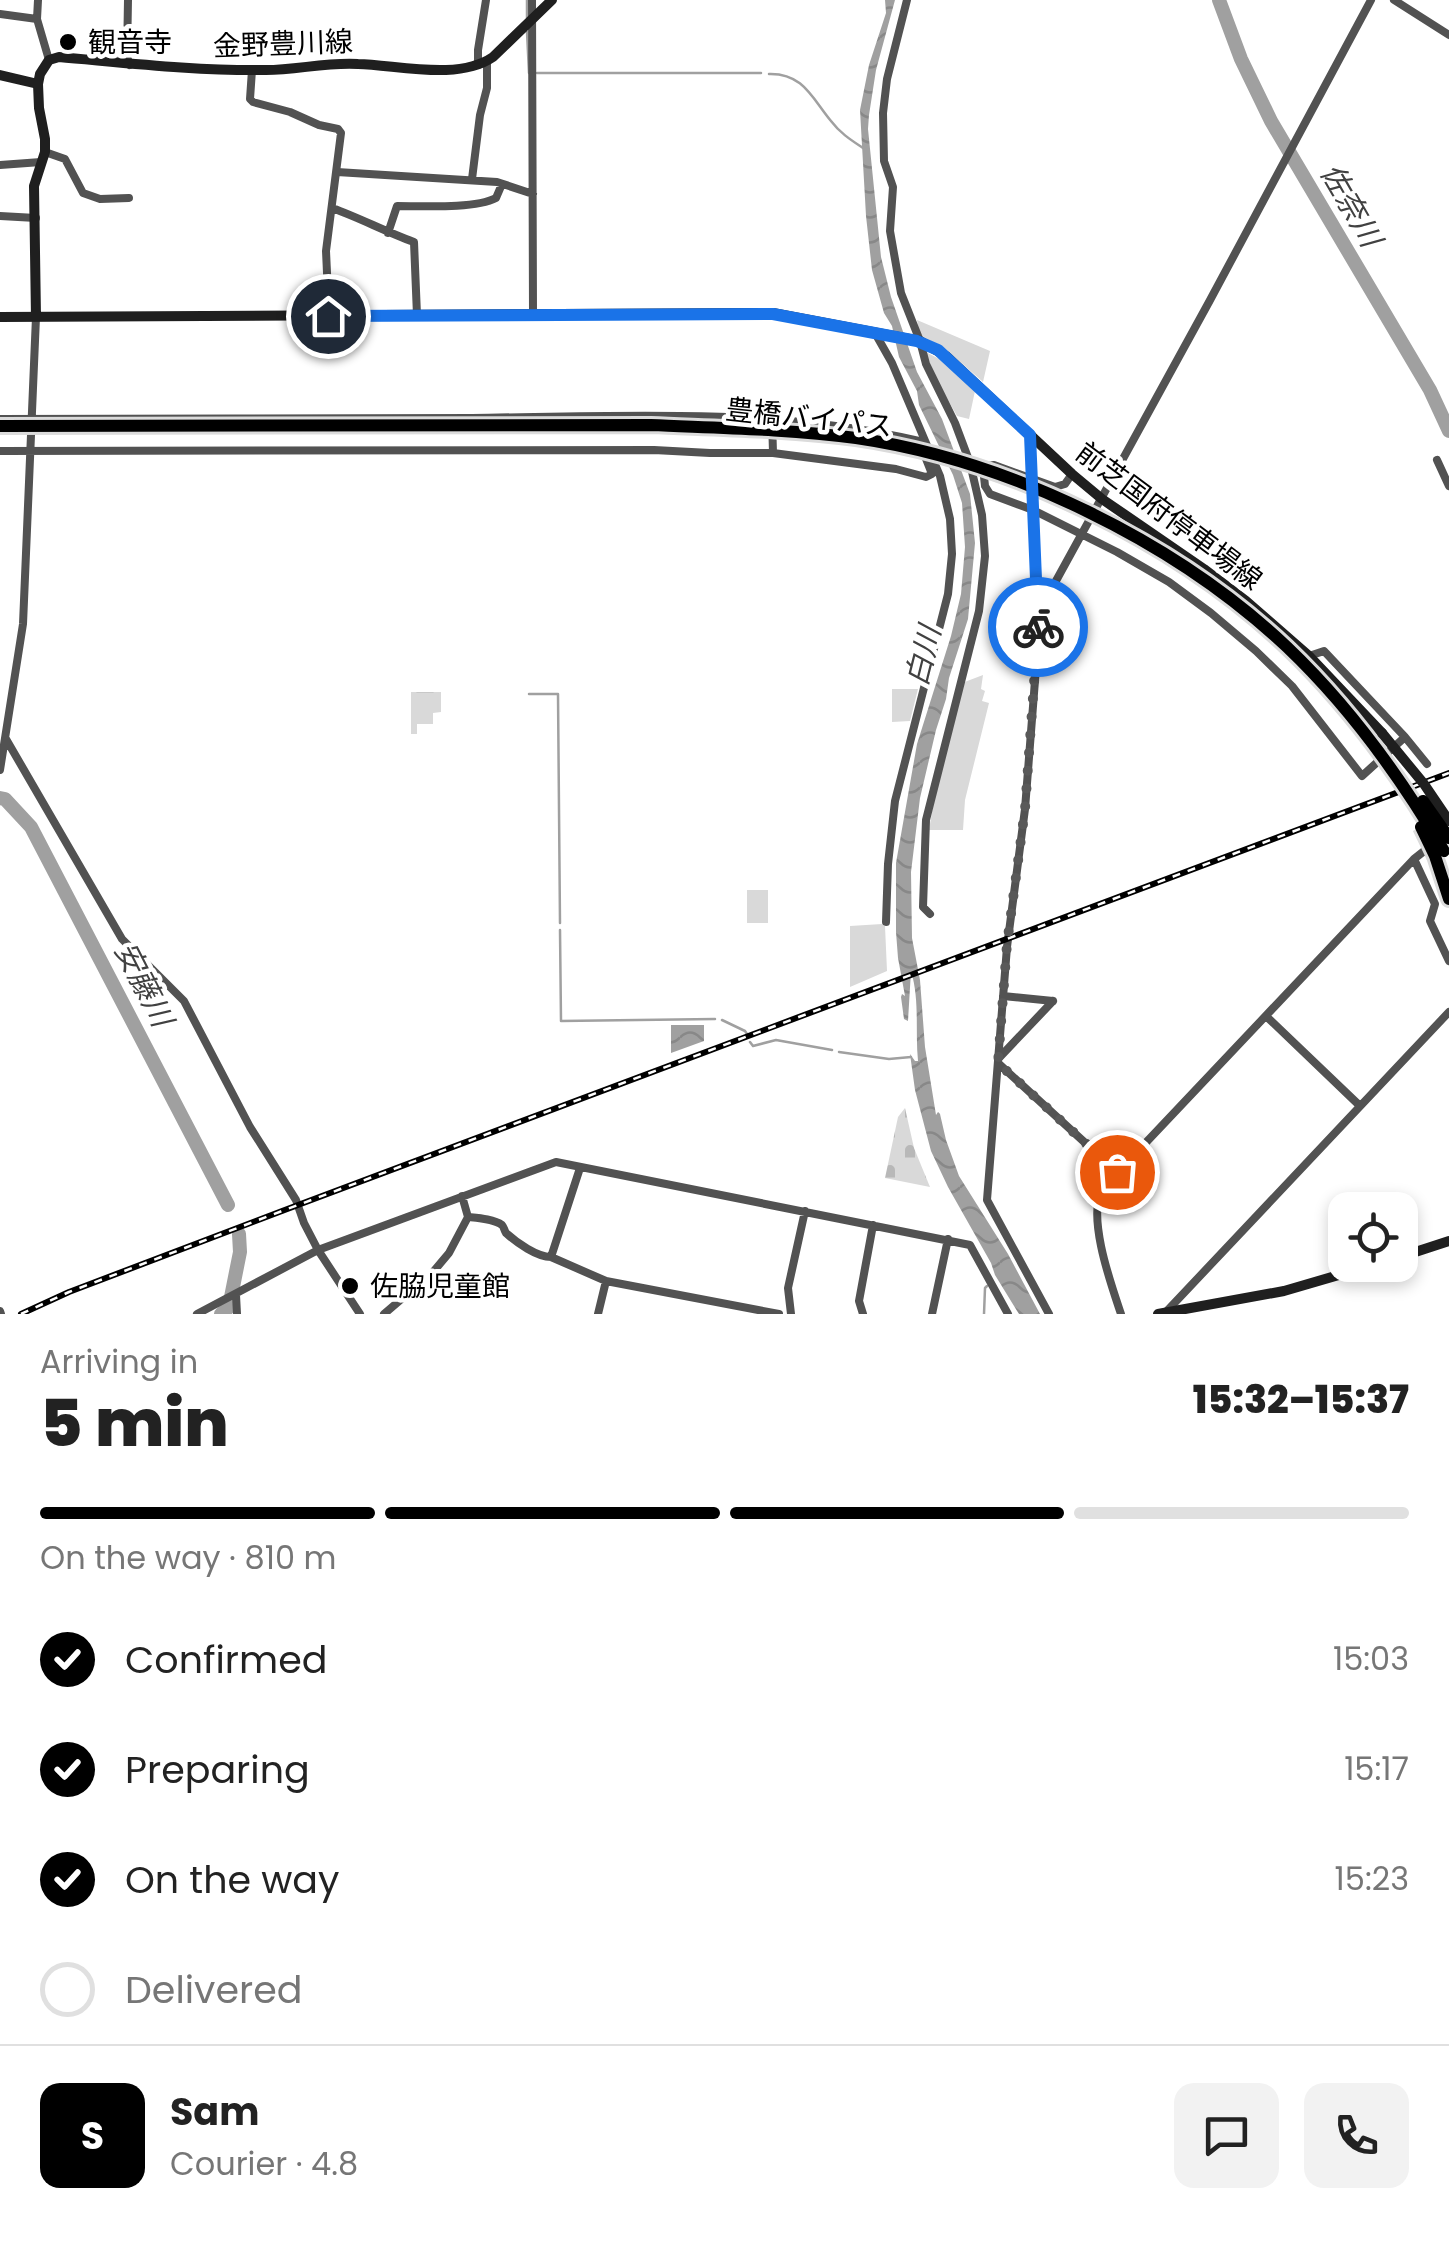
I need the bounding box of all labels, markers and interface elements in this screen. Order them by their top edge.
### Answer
street label: 金野豊川線 [212,22,354,66]
place label: 観音寺 [88,23,172,62]
marker: 観音寺 [57,31,79,53]
water label: 佐奈川 [1310,155,1394,257]
pin [286,274,371,359]
icon: home [301,289,356,344]
street label: 豊橋バイパス [724,390,894,446]
street label: 前芝国府停車場線 [1068,433,1270,599]
courier [988,577,1088,677]
icon: bike [1011,600,1066,655]
water label: 白川 [895,619,952,690]
water label: 安藤川 [104,934,185,1037]
pin [1075,1130,1160,1215]
icon: bag [1090,1145,1145,1200]
map controls [1328,1192,1418,1282]
button: locate [1328,1192,1418,1282]
place label: 佐脇児童館 [370,1267,510,1306]
marker: 佐脇児童館 [339,1275,361,1297]
text: Arriving in [40,1339,198,1384]
text: 15:32–15:37 [1193,1373,1409,1426]
text: 5 min [40,1378,229,1469]
text: On the way · 810 m [40,1535,336,1580]
icon: check [40,1632,95,1687]
text: Confirmed [125,1633,327,1686]
text: 15:03 [1333,1636,1409,1681]
icon: check [40,1742,95,1797]
text: Preparing [125,1743,310,1796]
text: 15:17 [1344,1746,1409,1791]
icon: check [40,1852,95,1907]
text: On the way [125,1853,339,1906]
text: 15:23 [1335,1856,1409,1901]
text: Delivered [125,1963,302,2016]
button: chat [1174,2083,1279,2188]
button: phone [1304,2083,1409,2188]
text: Sam [170,2085,259,2138]
text: S [81,2109,104,2162]
text: Courier · 4.8 [170,2141,358,2186]

